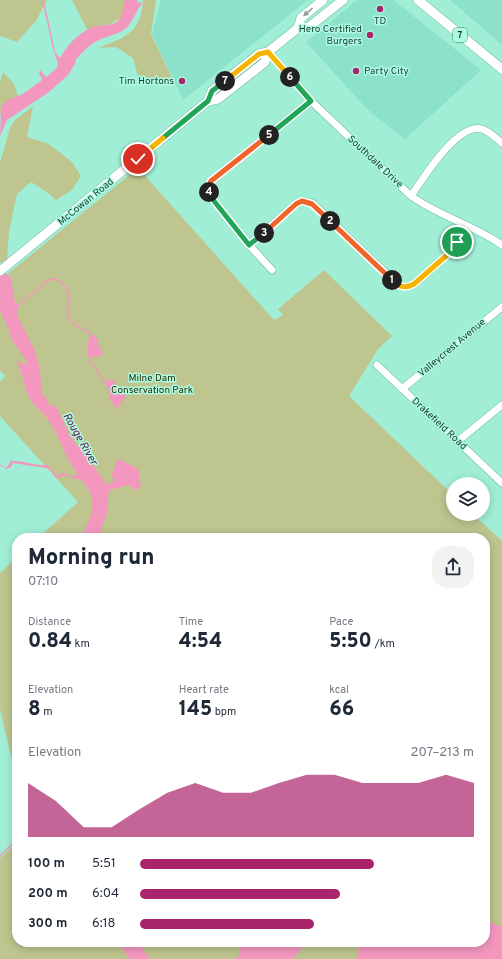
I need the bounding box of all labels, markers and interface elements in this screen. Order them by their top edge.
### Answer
marker: TD [375,4,385,14]
one-way arrow [303,8,313,17]
place label: TD [374,15,386,28]
place label: Hero Certified Burgers [299,23,362,48]
road number: 7 [453,28,467,42]
marker: Hero Certified Burgers [365,30,375,40]
place label: Party City [364,65,409,78]
marker: Party City [351,66,361,76]
pin: 6 [280,67,300,87]
text: 6 [287,70,293,84]
pin: 7 [215,71,235,91]
text: 7 [222,74,228,88]
place label: Tim Hortons [119,75,174,88]
marker: Tim Hortons [177,76,187,86]
pin: 5 [259,125,279,145]
text: 5 [266,128,272,142]
street label: Southdale Drive [344,133,406,191]
pin [121,142,155,176]
icon: check [127,148,149,170]
street label: McCowan Road [55,175,117,229]
pin: 4 [199,182,219,202]
text: 4 [205,185,213,199]
pin: 2 [320,211,340,231]
text: 2 [327,214,333,228]
pin: 3 [254,223,274,243]
pin [440,225,474,259]
text: 3 [261,226,267,240]
icon: arrive [446,231,468,253]
pin: 1 [382,270,402,290]
text: 1 [390,273,394,287]
street label: Valleycrest Avenue [415,316,489,380]
park label: Milne Dam Conservation Park [111,372,193,397]
street label: Drakefield Road [409,395,469,453]
water label: Rouge River [59,410,101,468]
map controls [446,477,490,521]
button: layers [446,477,490,521]
text: Morning run [28,545,154,572]
button: share [432,546,474,588]
text: 07:10 [28,574,58,590]
text: Distance [28,615,71,629]
text: Time [179,615,203,629]
text: Pace [329,615,354,629]
text: 0.84 [28,629,72,655]
text: 4:54 [179,629,222,655]
text: 5:50 [329,629,372,655]
text: km [72,637,90,651]
text: /km [372,637,395,651]
text: Elevation [28,683,73,697]
text: Heart rate [179,683,229,697]
text: kcal [329,683,349,697]
text: 8 [28,697,41,723]
text: 145 [179,697,212,723]
text: 66 [329,697,354,723]
text: m [41,705,53,719]
text: bpm [212,705,236,719]
text: Elevation [28,745,81,761]
text: 207–213 m [411,745,474,761]
text: 100 m [28,856,65,872]
text: 5:51 [92,856,116,872]
text: 200 m [28,886,68,902]
text: 6:04 [92,886,119,902]
text: 300 m [28,916,67,932]
text: 6:18 [92,916,115,932]

